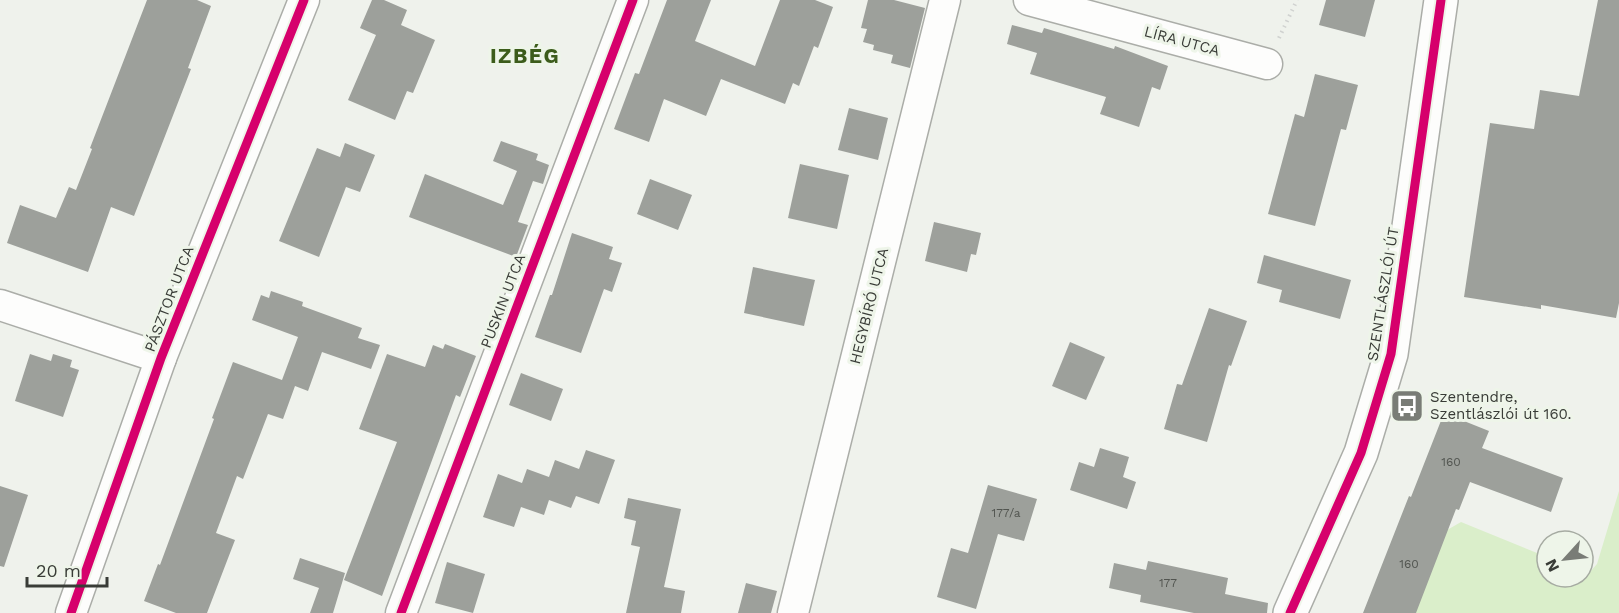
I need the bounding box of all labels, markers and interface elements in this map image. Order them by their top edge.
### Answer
street label: LÍRA UTCA [1142,22,1222,60]
district label: IZBÉG [490,43,560,68]
street label: SZENTLÁSZLÓI ÚT [1363,225,1402,362]
street label: PÁSZTOR UTCA [141,243,197,354]
street label: HEGYBÍRÓ UTCA [845,246,892,366]
street label: PUSKIN UTCA [477,251,529,351]
bus stop icon: Szentendre, Szentlászlói út 160. [1389,388,1425,424]
place label: Szentendre, Szentlászlói út 160. [1430,388,1572,423]
house number: 160 [1441,455,1461,469]
house number: 177/a [991,506,1021,520]
north arrow [1535,529,1595,589]
scale bar [27,550,106,588]
text: N [1541,556,1563,575]
house number: 160 [1399,557,1419,571]
text: 20 m [36,560,81,581]
house number: 177 [1159,576,1177,590]

